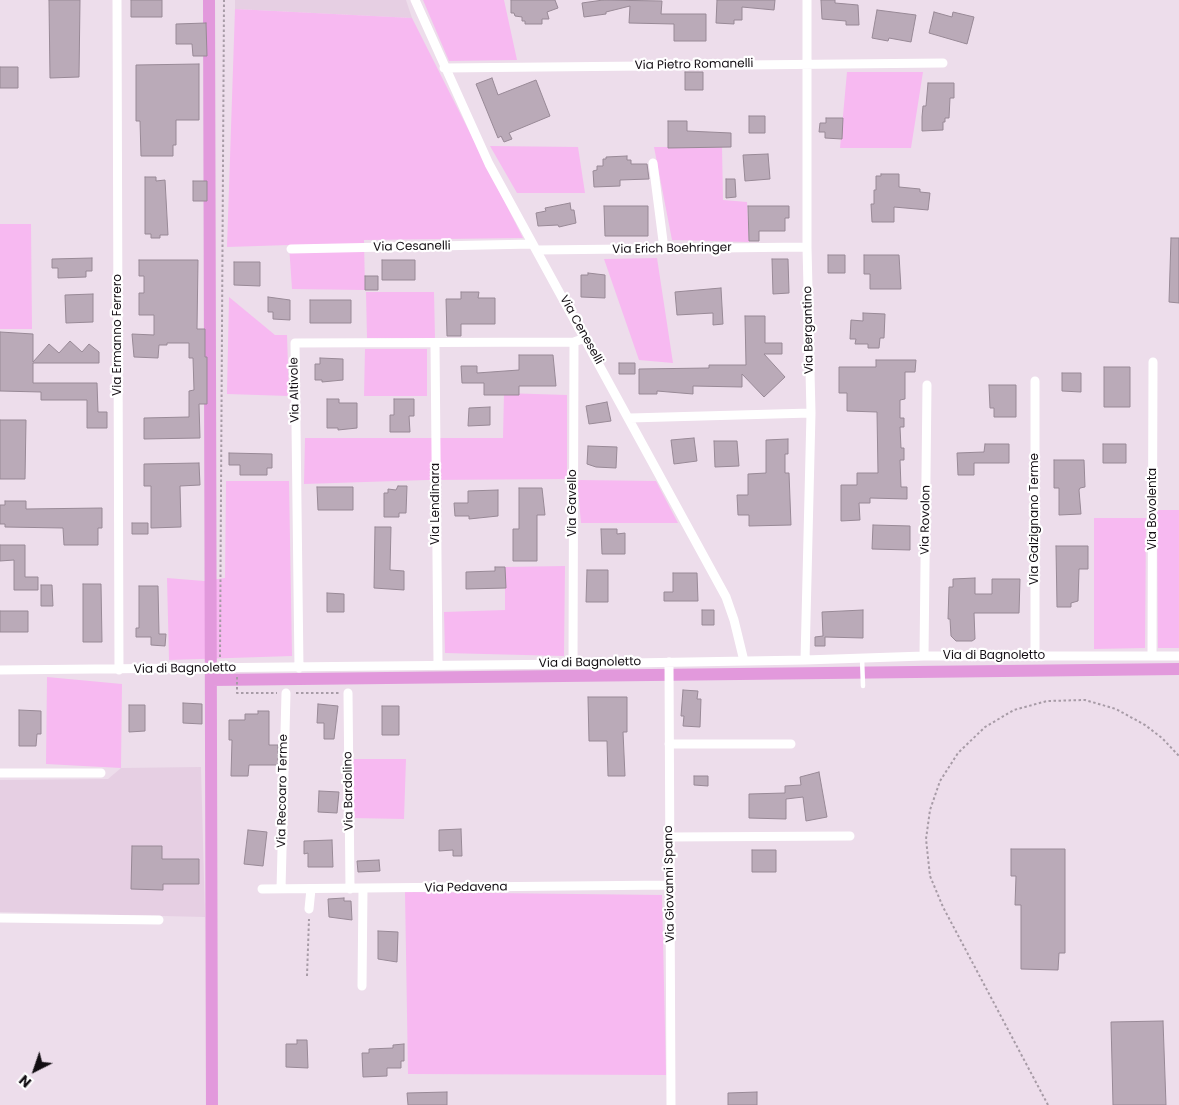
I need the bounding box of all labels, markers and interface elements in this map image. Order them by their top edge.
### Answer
street label: Via Pietro Romanelli [634,57,754,73]
street label: Via Cesanelli [373,239,451,255]
street label: Via Erich Boehringer [612,241,732,257]
street label: Via Ermanno Ferrero [111,274,125,396]
street label: Via Bergantino [801,286,817,374]
street label: Via Ceneselli [556,293,606,367]
street label: Via Altivole [287,357,303,423]
street label: Via Galzignano Terme [1028,453,1042,585]
street label: Via Lendinara [429,463,443,545]
street label: Via Bovolenta [1146,468,1160,550]
street label: Via Gavello [566,469,580,537]
street label: Via Rovolon [918,485,934,555]
street label: Via di Bagnoletto [943,649,1045,663]
street label: Via di Bagnoletto [539,655,641,671]
street label: Via di Bagnoletto [134,661,236,677]
street label: Via Recoaro Terme [275,734,291,848]
street label: Via Bardolino [341,751,357,831]
street label: Via Giovanni Spano [662,825,678,943]
street label: Via Pedavena [424,880,508,896]
north arrow [10,1045,60,1095]
text: N [15,1070,36,1092]

